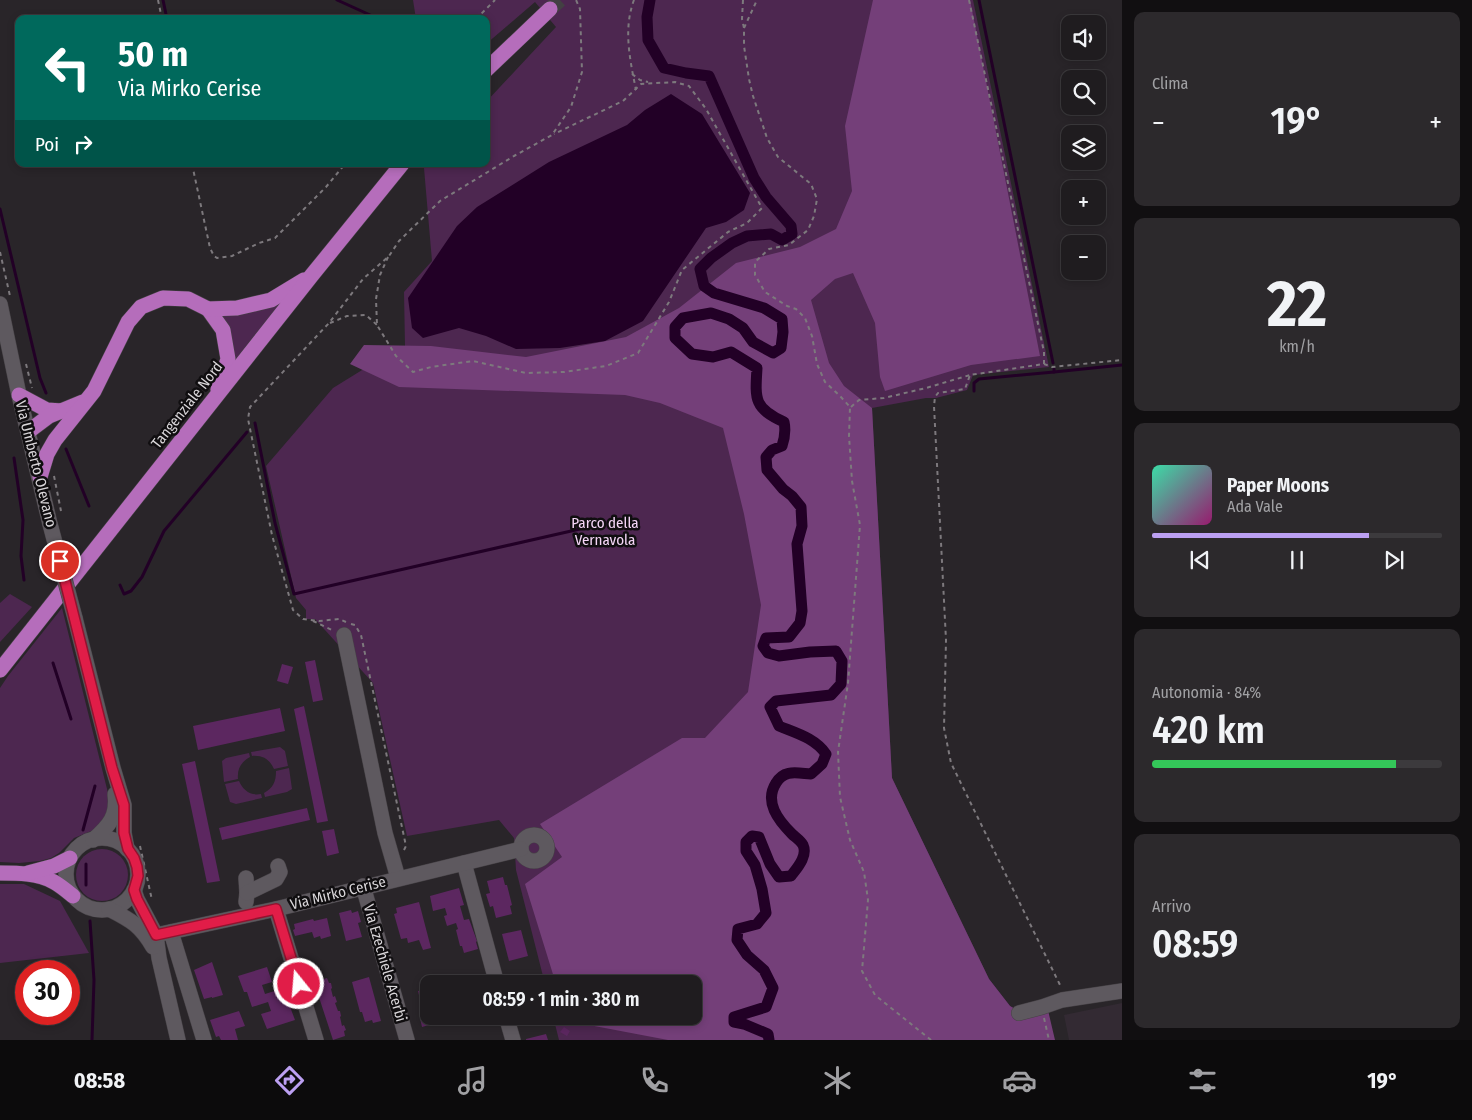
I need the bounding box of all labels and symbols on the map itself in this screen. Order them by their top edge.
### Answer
street label: Tangenziale Nord [148,358,226,452]
street label: Via Umberto Olevano [12,399,60,529]
park label: Parco della Vernavola [571,514,639,549]
pin [39,540,81,582]
street label: Via Mirko Cerise [288,872,388,914]
street label: Via Ezechiele Acerbi [360,902,410,1024]
position arrow [272,957,324,1009]
speed limit sign: 30 [15,960,80,1025]

